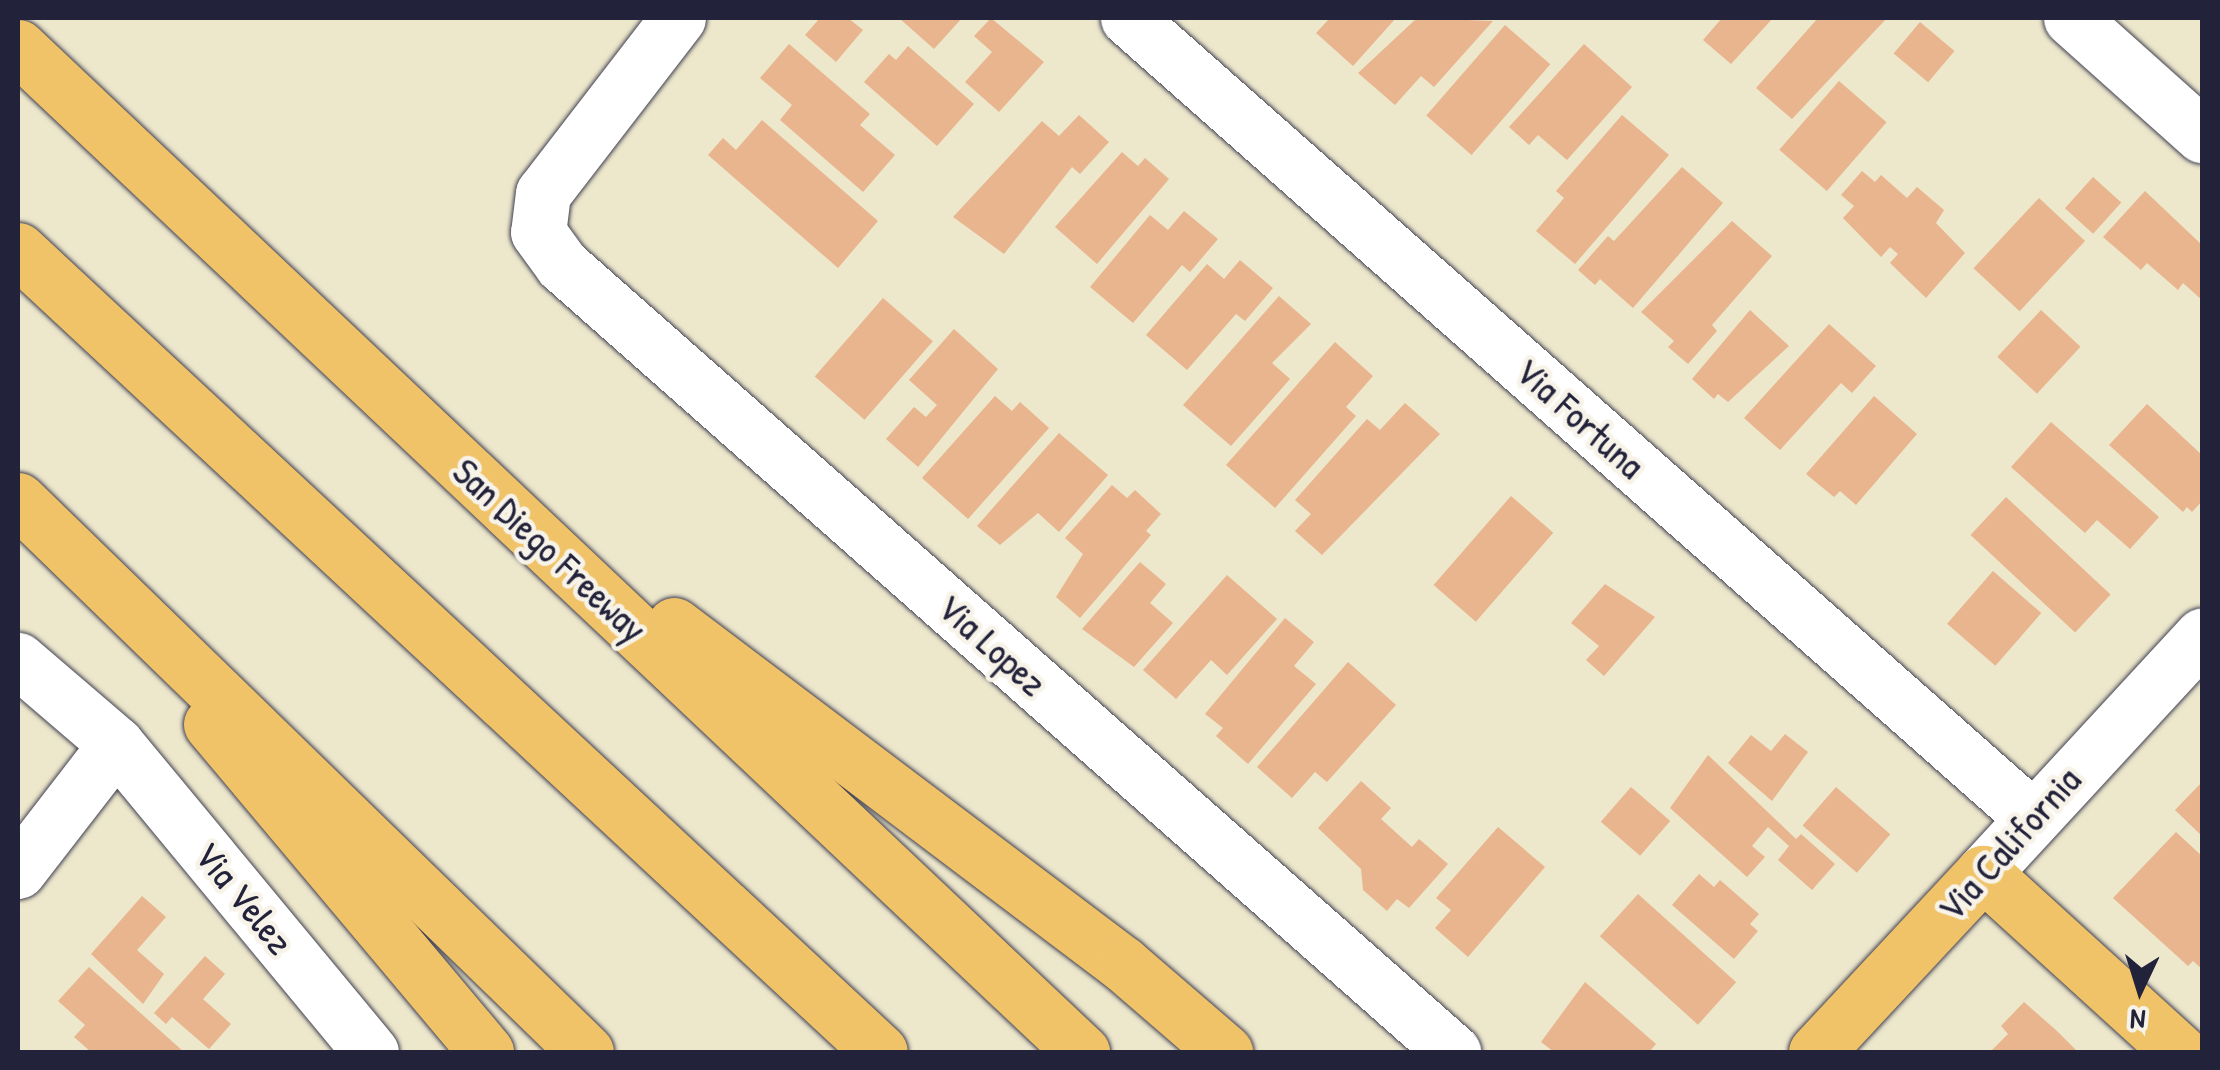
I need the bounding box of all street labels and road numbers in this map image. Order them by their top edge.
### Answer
street label: Via Fortuna [1506,348,1654,488]
street label: San Diego Freeway [444,449,656,651]
street label: Via Lopez [928,584,1056,706]
street label: Via California [1928,757,2090,931]
street label: Via Velez [185,833,303,963]

